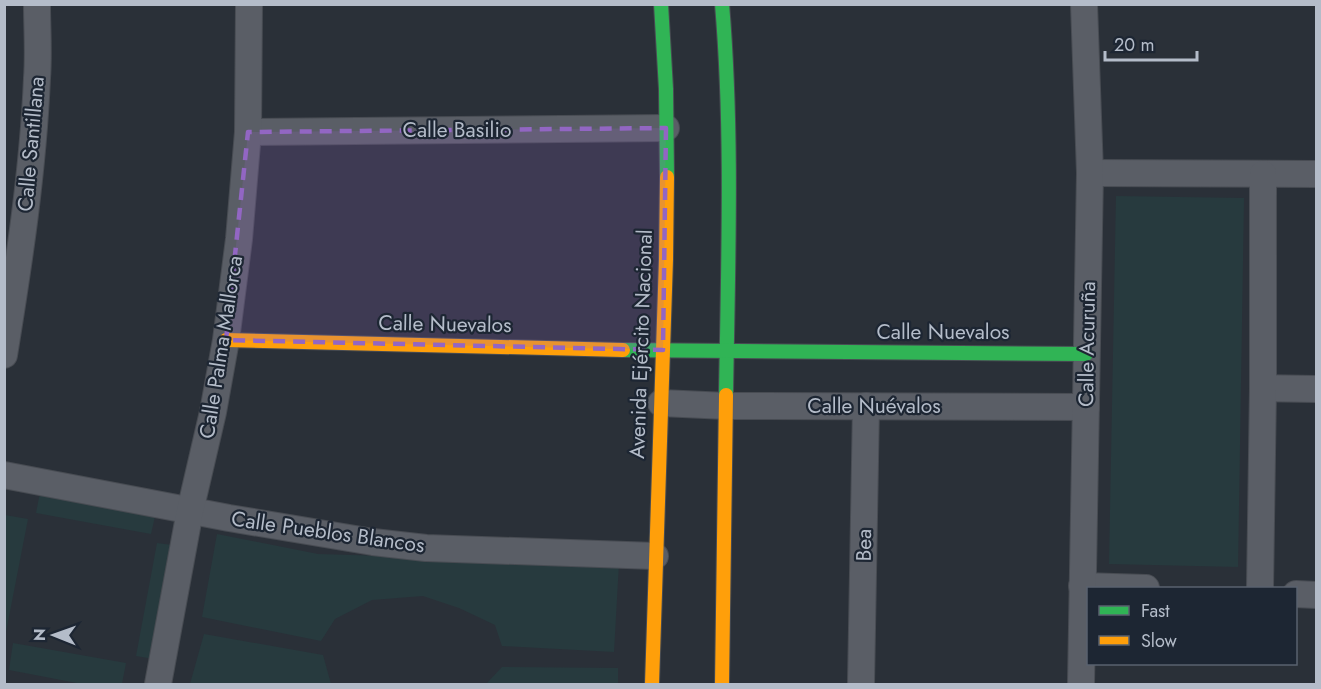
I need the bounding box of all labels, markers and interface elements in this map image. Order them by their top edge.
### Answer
scale bar [1105,24,1196,62]
text: 20 m [1114,32,1154,58]
street label: Calle Santillana [10,75,52,213]
street label: Calle Basilio [403,115,511,145]
street label: Avenida Ejército Nacional [622,229,660,459]
street label: Calle Palma Mallorca [192,253,250,441]
street label: Calle Acuruña [1071,281,1103,407]
street label: Calle Nuevalos [378,308,512,340]
street label: Calle Nuevalos [876,317,1010,347]
street label: Calle Nuévalos [807,391,941,421]
street label: Calle Pueblos Blancos [229,504,427,560]
street label: Bea [849,528,879,562]
legend [1087,587,1297,665]
text: Fast [1141,598,1170,624]
north arrow [24,605,84,665]
text: N [28,628,51,641]
text: Slow [1141,628,1178,654]

